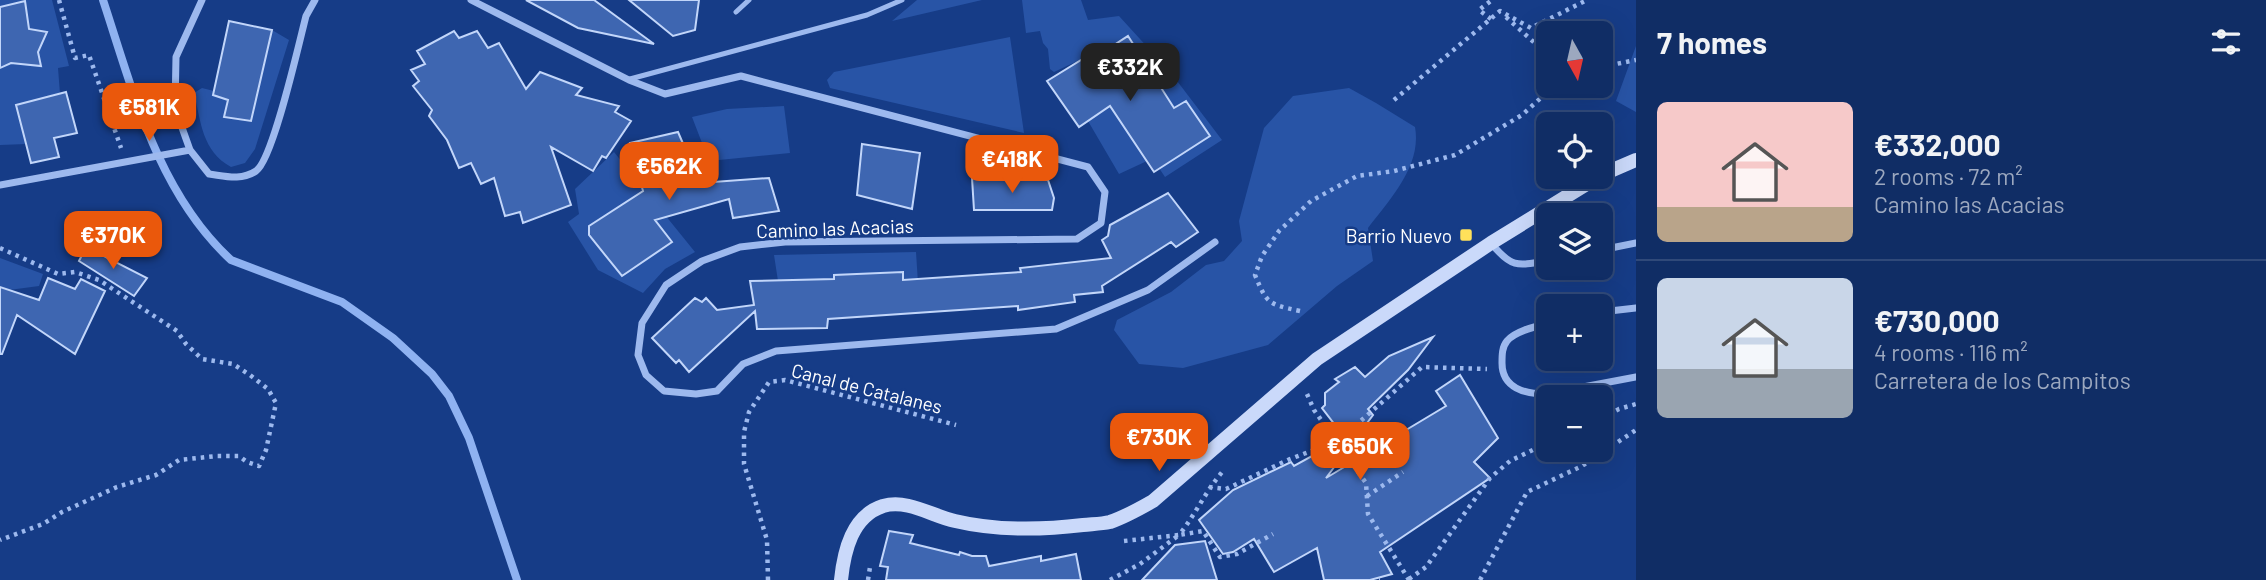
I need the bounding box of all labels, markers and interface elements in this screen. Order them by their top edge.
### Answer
north arrow [1536,21,1614,98]
map controls [1536,21,1613,462]
icon: filters [2207,23,2245,61]
text: 7 homes [1657,24,1767,60]
pin: €332K [1081,43,1179,103]
text: €332K [1097,52,1163,80]
pin: €581K [100,83,198,143]
text: €581K [118,92,180,120]
button: locate [1536,112,1613,189]
text: €332,000 [1874,126,2001,162]
icon: home [1713,130,1797,214]
pin: €418K [963,136,1061,195]
pin: €562K [620,142,718,202]
text: €418K [981,144,1043,172]
text: €562K [636,151,702,179]
text: 2 rooms · 72 m² [1874,162,2023,190]
text: Camino las Acacias [1874,190,2065,218]
button: layers [1536,203,1613,280]
pin: €370K [64,212,162,271]
street label: Camino las Acacias [756,214,914,242]
text: €370K [80,220,146,248]
place label: Barrio Nuevo [1346,224,1452,247]
marker: Barrio Nuevo [1458,227,1474,243]
button: + [1536,294,1613,371]
text: €730,000 [1874,302,2000,338]
icon: home [1713,306,1797,390]
text: 4 rooms · 116 m² [1874,338,2028,366]
street label: Canal de Catalanes [789,358,945,418]
text: Carretera de los Campitos [1874,366,2131,394]
button: − [1536,385,1613,462]
pin: €730K [1110,414,1208,473]
text: €730K [1126,422,1192,450]
pin: €650K [1311,422,1409,482]
text: €650K [1327,431,1393,459]

